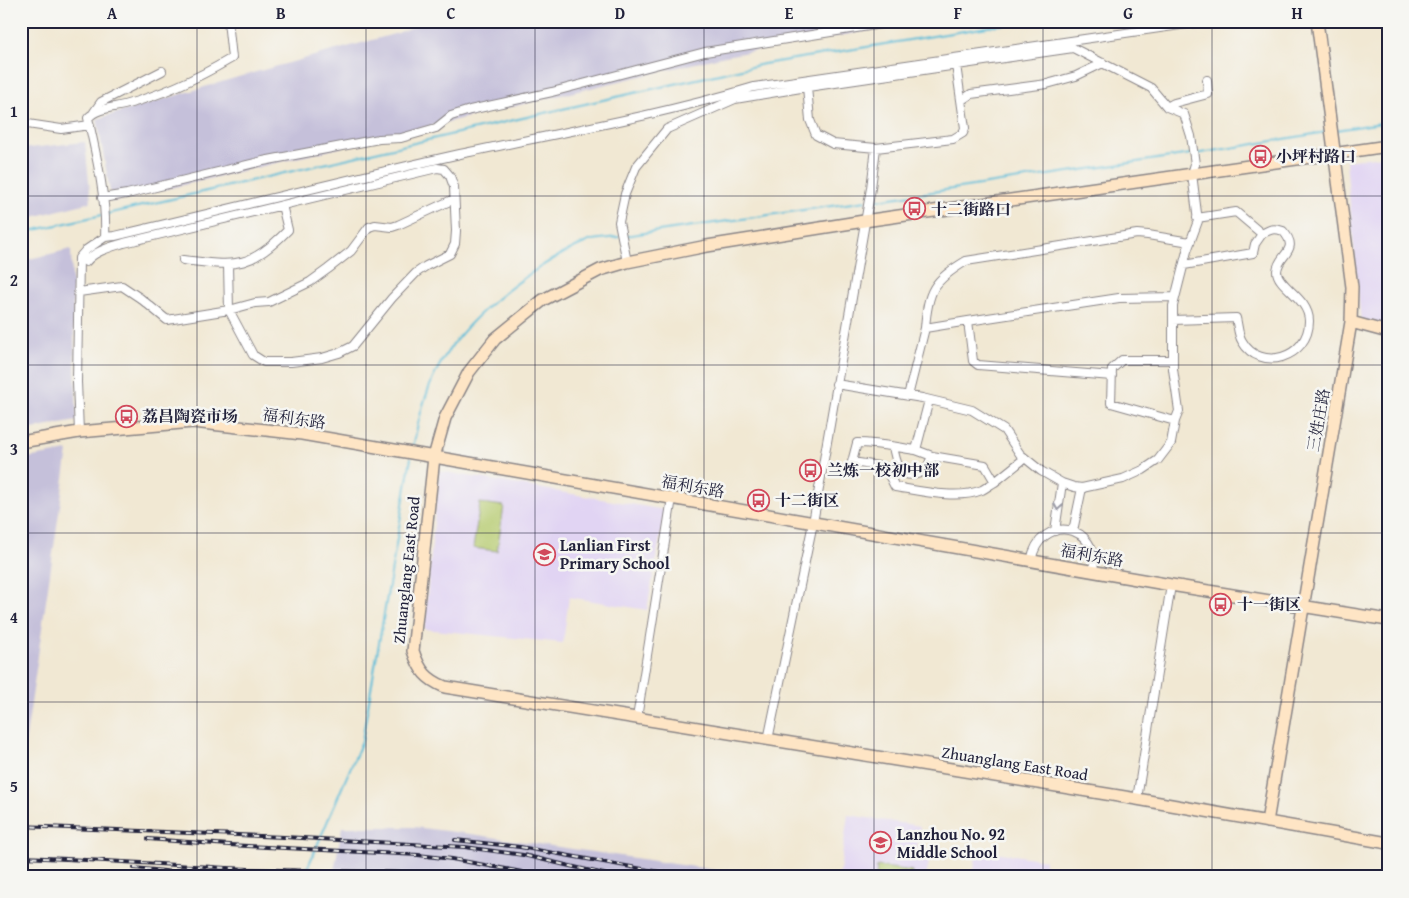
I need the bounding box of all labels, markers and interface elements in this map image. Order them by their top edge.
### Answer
text: A [107,1,118,25]
text: B [276,1,286,25]
text: C [446,1,456,25]
text: D [615,1,625,25]
text: E [785,1,794,25]
text: F [954,1,962,25]
text: G [1123,1,1133,25]
text: H [1291,1,1303,25]
text: 1 [10,99,18,123]
bus stop icon: 小坪村路口 [1248,144,1272,168]
place label: 小坪村路口 [1276,144,1356,168]
bus stop icon: 十二街路口 [903,197,927,221]
place label: 十二街路口 [931,197,1011,221]
text: 2 [10,268,18,292]
street label: 三姓庄路 [1301,386,1335,454]
street label: 福利东路 [261,402,327,434]
bus stop icon: 荔昌陶瓷市场 [114,404,138,428]
place label: 荔昌陶瓷市场 [142,404,238,428]
text: 3 [10,437,18,461]
bus stop icon: 兰炼一校初中部 [799,458,823,482]
place label: 兰炼一校初中部 [827,458,940,482]
street label: 福利东路 [659,469,727,503]
bus stop icon: 十二街区 [747,488,771,512]
place label: 十二街区 [775,488,839,512]
street label: Zhuanglang East Road [386,495,426,645]
one-way arrow [1054,503,1064,511]
place label: Lanlian First Primary School [560,533,670,575]
street label: 福利东路 [1058,538,1126,572]
school or university icon: Lanlian First Primary School [532,542,556,566]
bus stop icon: 十一街区 [1209,592,1233,616]
place label: 十一街区 [1237,592,1301,616]
text: 4 [10,605,18,629]
street label: Zhuanglang East Road [940,740,1090,786]
text: 5 [10,774,18,798]
place label: Lanzhou No. 92 Middle School [897,822,1005,864]
school or university icon: Lanzhou No. 92 Middle School [869,831,893,855]

